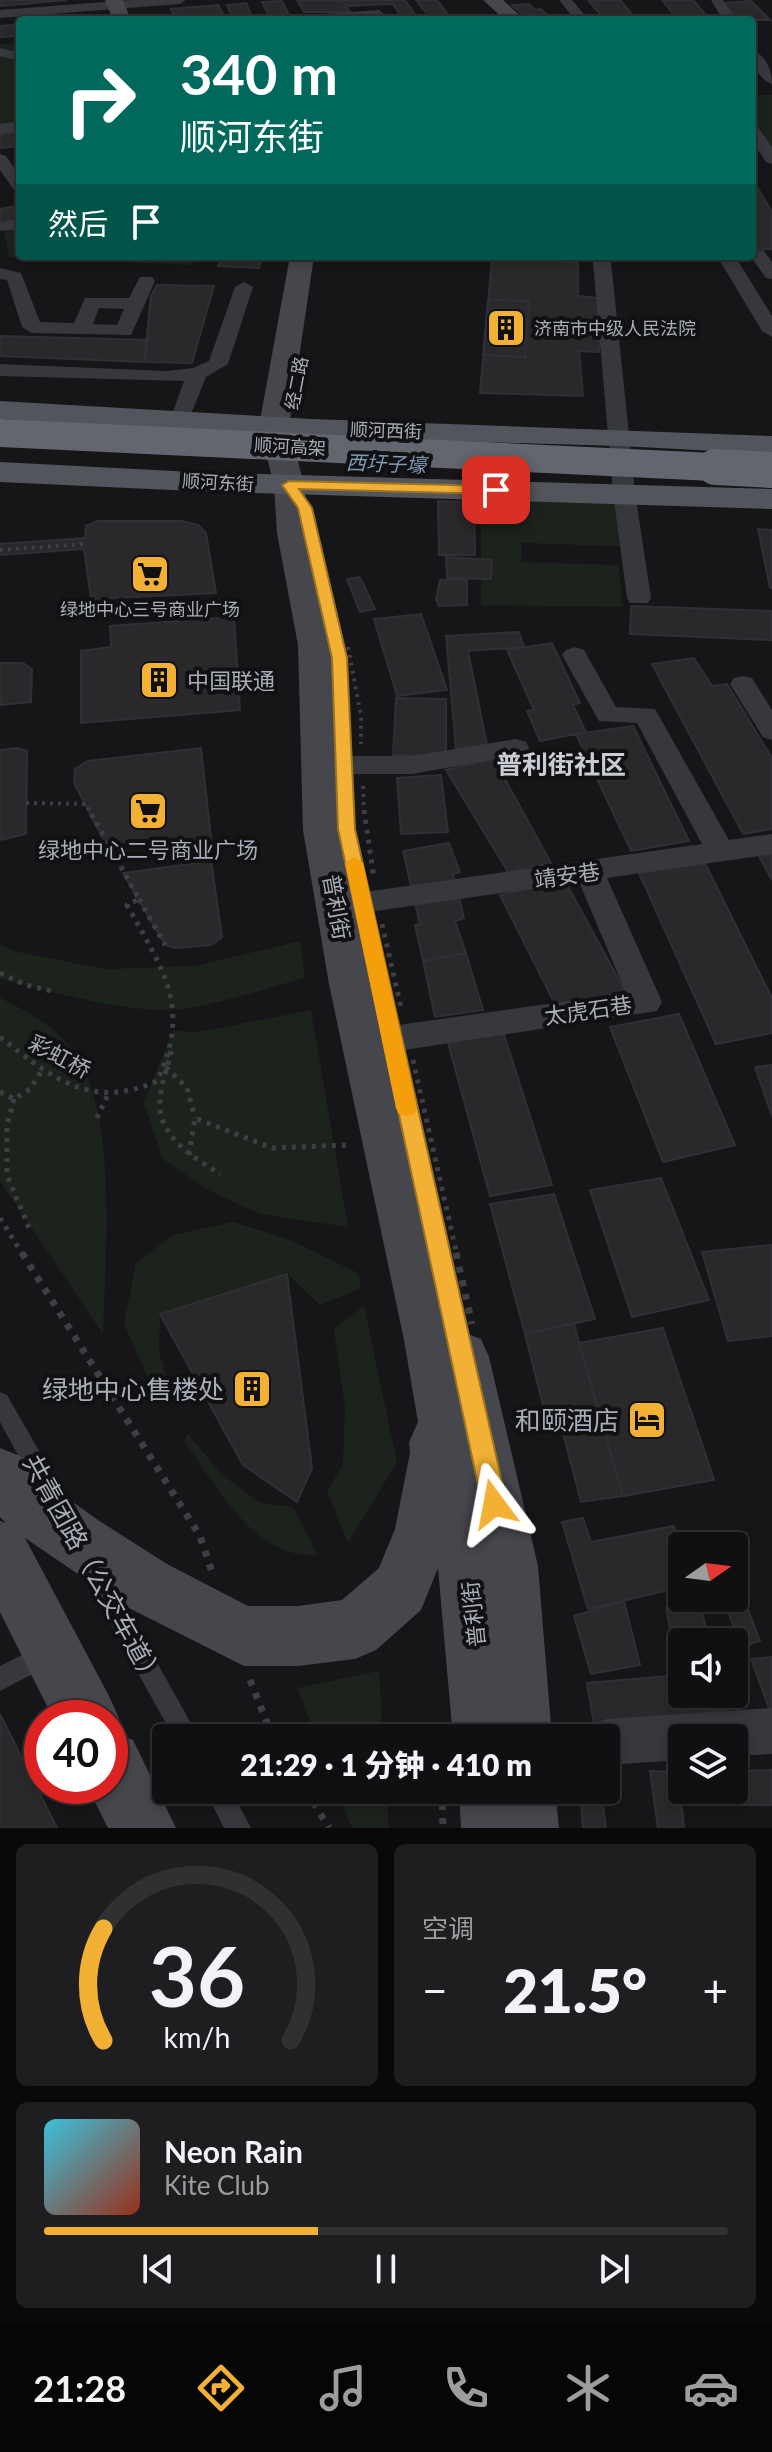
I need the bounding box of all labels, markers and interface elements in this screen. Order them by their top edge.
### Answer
text: 340 m [180,40,338,107]
icon: right [48,48,152,152]
text: 顺河东街 [180,114,324,158]
icon: arrive [124,200,168,244]
text: 然后 [48,205,108,241]
building icon: 济南市中级人民法院 [485,307,527,349]
place label: 济南市中级人民法院 [534,317,696,339]
street label: 经二路 [280,354,312,412]
street label: 顺河西街 [350,418,422,442]
street label: 顺河高架 [253,433,327,459]
water label: 西圩子壕 [346,450,429,476]
pin [462,456,530,524]
icon: arrive [474,468,518,512]
street label: 顺河东街 [181,469,255,495]
supermarket icon: 绿地中心三号商业广场 [129,553,171,595]
place label: 绿地中心三号商业广场 [60,598,240,620]
building icon: 中国联通 [138,659,180,701]
place label: 中国联通 [187,667,275,694]
district label: 普利街社区 [496,748,626,780]
supermarket icon: 绿地中心二号商业广场 [127,790,169,832]
place label: 绿地中心二号商业广场 [38,836,258,863]
street label: 靖安巷 [532,857,602,893]
street label: 普利街 [318,872,356,942]
street label: 太虎石巷 [543,991,633,1029]
street label: 彩虹桥 [25,1029,95,1083]
building icon: 绿地中心售楼处 [231,1368,273,1410]
place label: 绿地中心售楼处 [42,1373,224,1405]
hotel icon: 和颐酒店 [626,1399,668,1441]
place label: 和颐酒店 [515,1404,619,1436]
street label: 共青团路（公交车道） [17,1449,171,1691]
position arrow [452,1462,536,1546]
north arrow [668,1532,748,1612]
map controls [668,1532,748,1804]
street label: 普利街 [456,1580,490,1648]
button: sound [668,1628,748,1708]
speed limit sign: 40 [24,1700,128,1804]
button: layers [668,1724,748,1804]
text: 21:29 · 1 分钟 · 410 m [240,1746,532,1782]
text: 空调 [422,1912,474,1944]
text: 36 [149,1925,245,2025]
text: 21.5° [503,1954,647,2026]
text: − [422,1964,448,2016]
text: + [702,1964,728,2016]
text: km/h [164,2020,230,2054]
text: Neon Rain [164,2133,303,2169]
text: Kite Club [164,2169,270,2201]
icon: previous [136,2247,180,2291]
icon: pause [364,2247,408,2291]
icon: next [592,2247,636,2291]
icon: directions [193,2360,249,2416]
icon: music [315,2360,371,2416]
icon: phone [438,2360,494,2416]
icon: climate [560,2360,616,2416]
icon: car [683,2360,739,2416]
text: 21:28 [33,2366,126,2410]

